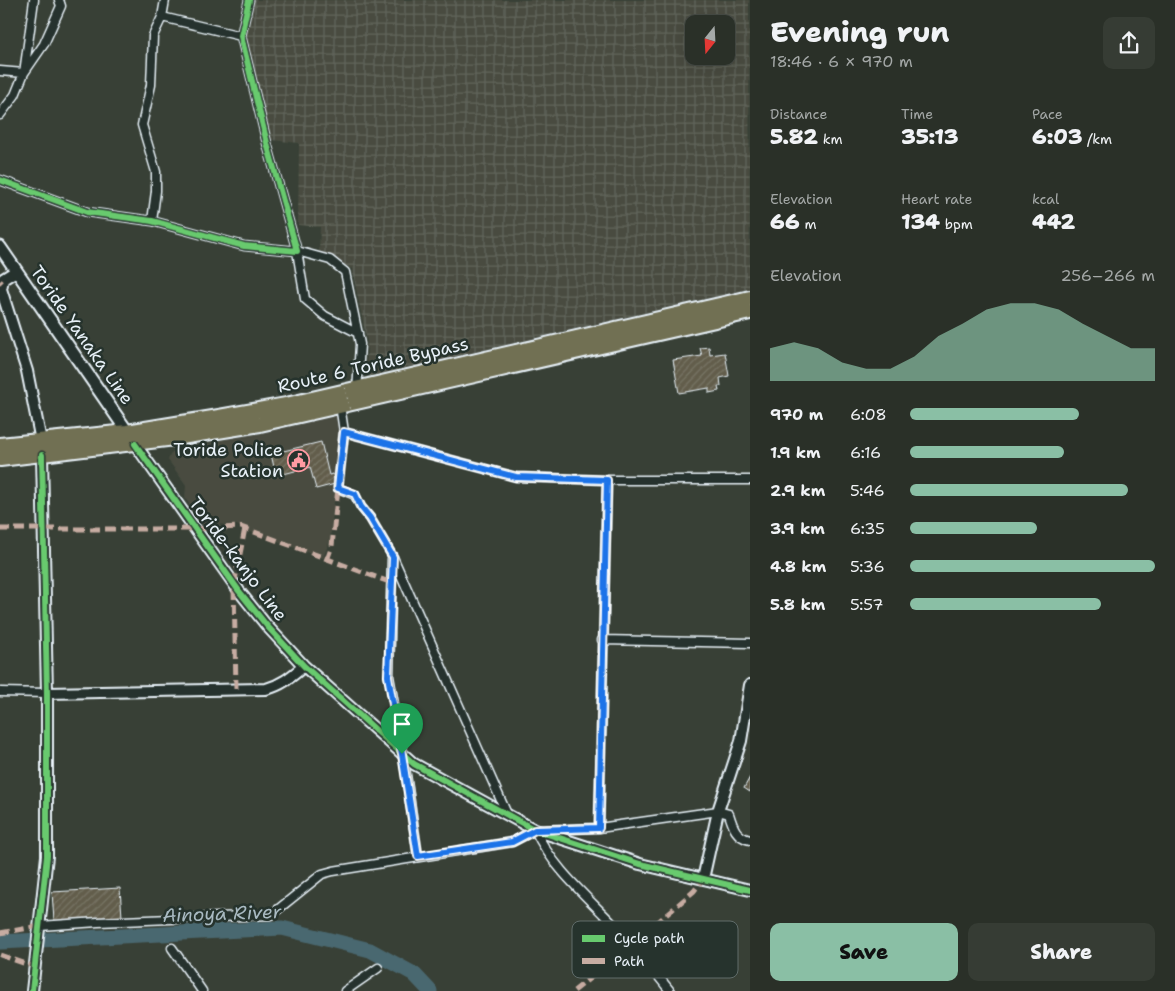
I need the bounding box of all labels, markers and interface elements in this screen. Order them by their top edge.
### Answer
text: Evening run [770,13,949,51]
north arrow [685,15,735,65]
map controls [685,15,735,65]
button: share [1103,17,1155,69]
text: 18:46 · 6 × 970 m [770,51,913,72]
text: Distance [770,105,827,123]
text: Time [901,105,933,123]
text: Pace [1032,105,1063,123]
text: 5.82 [770,123,818,151]
text: 35:13 [901,123,959,151]
text: 6:03 [1032,123,1082,151]
text: km [818,130,843,148]
text: /km [1082,130,1112,148]
text: Elevation [770,190,833,208]
text: Heart rate [901,190,972,208]
text: kcal [1032,190,1059,208]
text: 66 [770,208,800,236]
text: 134 [901,208,940,236]
text: 442 [1032,208,1075,236]
text: m [800,215,817,233]
text: bpm [940,215,973,233]
street label: Toride Yanaka Line [25,261,139,409]
text: Elevation [770,265,842,286]
text: 256–266 m [1060,265,1155,286]
street label: Route 6 Toride Bypass [275,331,471,399]
text: 970 m [770,404,823,425]
text: 6:08 [850,404,887,425]
place label: Toride Police Station [173,438,283,483]
text: 1.9 km [770,442,821,463]
text: 6:16 [850,442,881,463]
public building icon: Toride Police Station [287,448,311,472]
text: 2.9 km [770,480,825,501]
text: 5:46 [850,480,885,501]
street label: Toride-kanjo Line [183,492,293,626]
text: 3.9 km [770,518,825,539]
text: 6:35 [850,518,885,539]
text: 4.8 km [770,556,826,577]
text: 5:36 [850,556,885,577]
text: 5.8 km [770,594,825,615]
text: 5:57 [850,594,883,615]
pin [381,703,423,754]
icon: arrive [388,710,416,738]
water label: Ainoya River [162,899,283,928]
legend [572,921,738,978]
button: Save [770,923,958,981]
button: Share [968,923,1155,981]
text: Cycle path [614,929,685,947]
text: Path [614,952,645,970]

